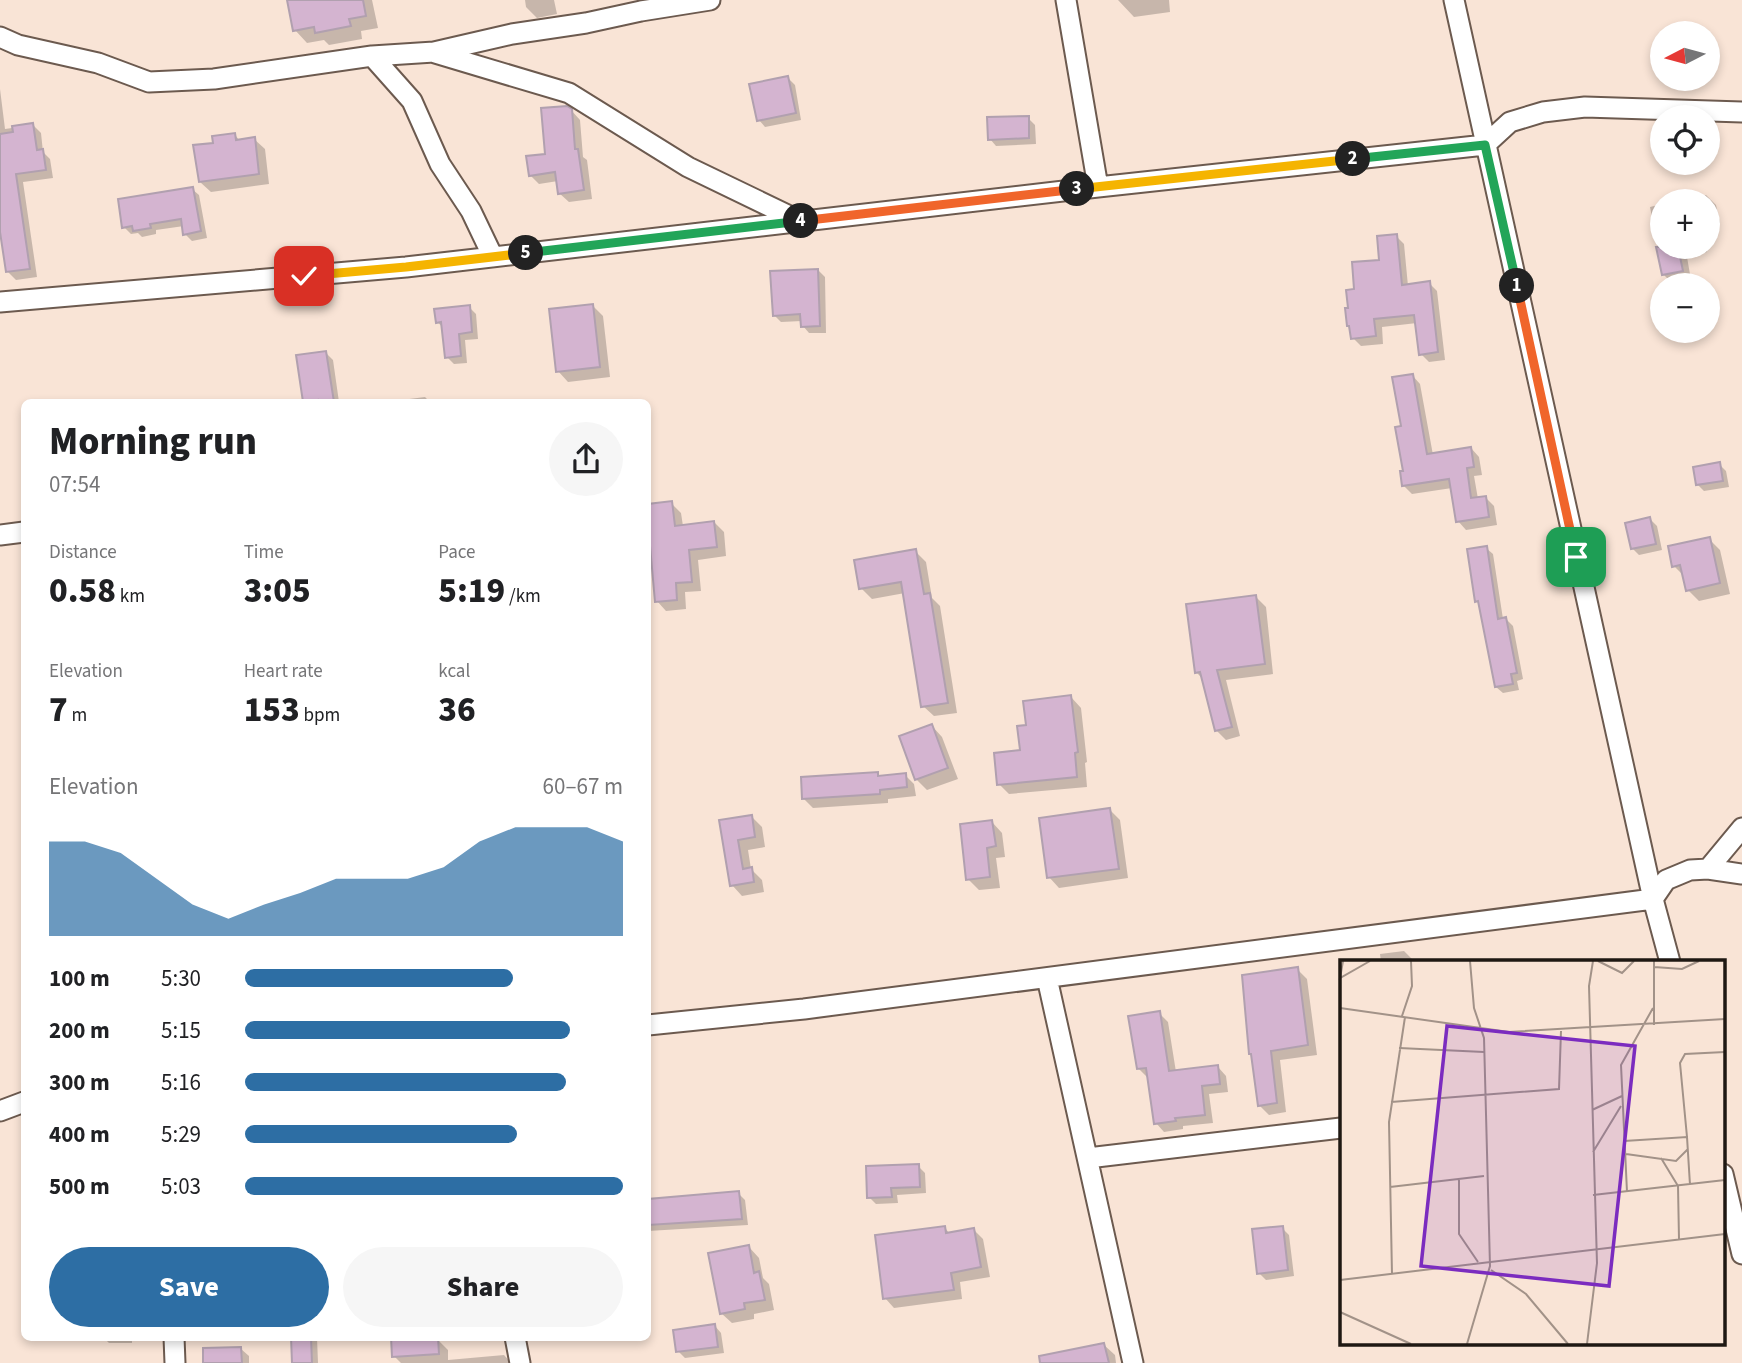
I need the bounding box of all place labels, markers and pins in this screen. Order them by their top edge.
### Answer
pin: 2 [1336,142,1370,176]
pin: 3 [1060,172,1094,206]
pin: 4 [784,204,818,238]
pin: 5 [508,236,544,270]
pin [274,246,334,306]
pin: 1 [1500,268,1534,304]
pin [1546,527,1606,587]

